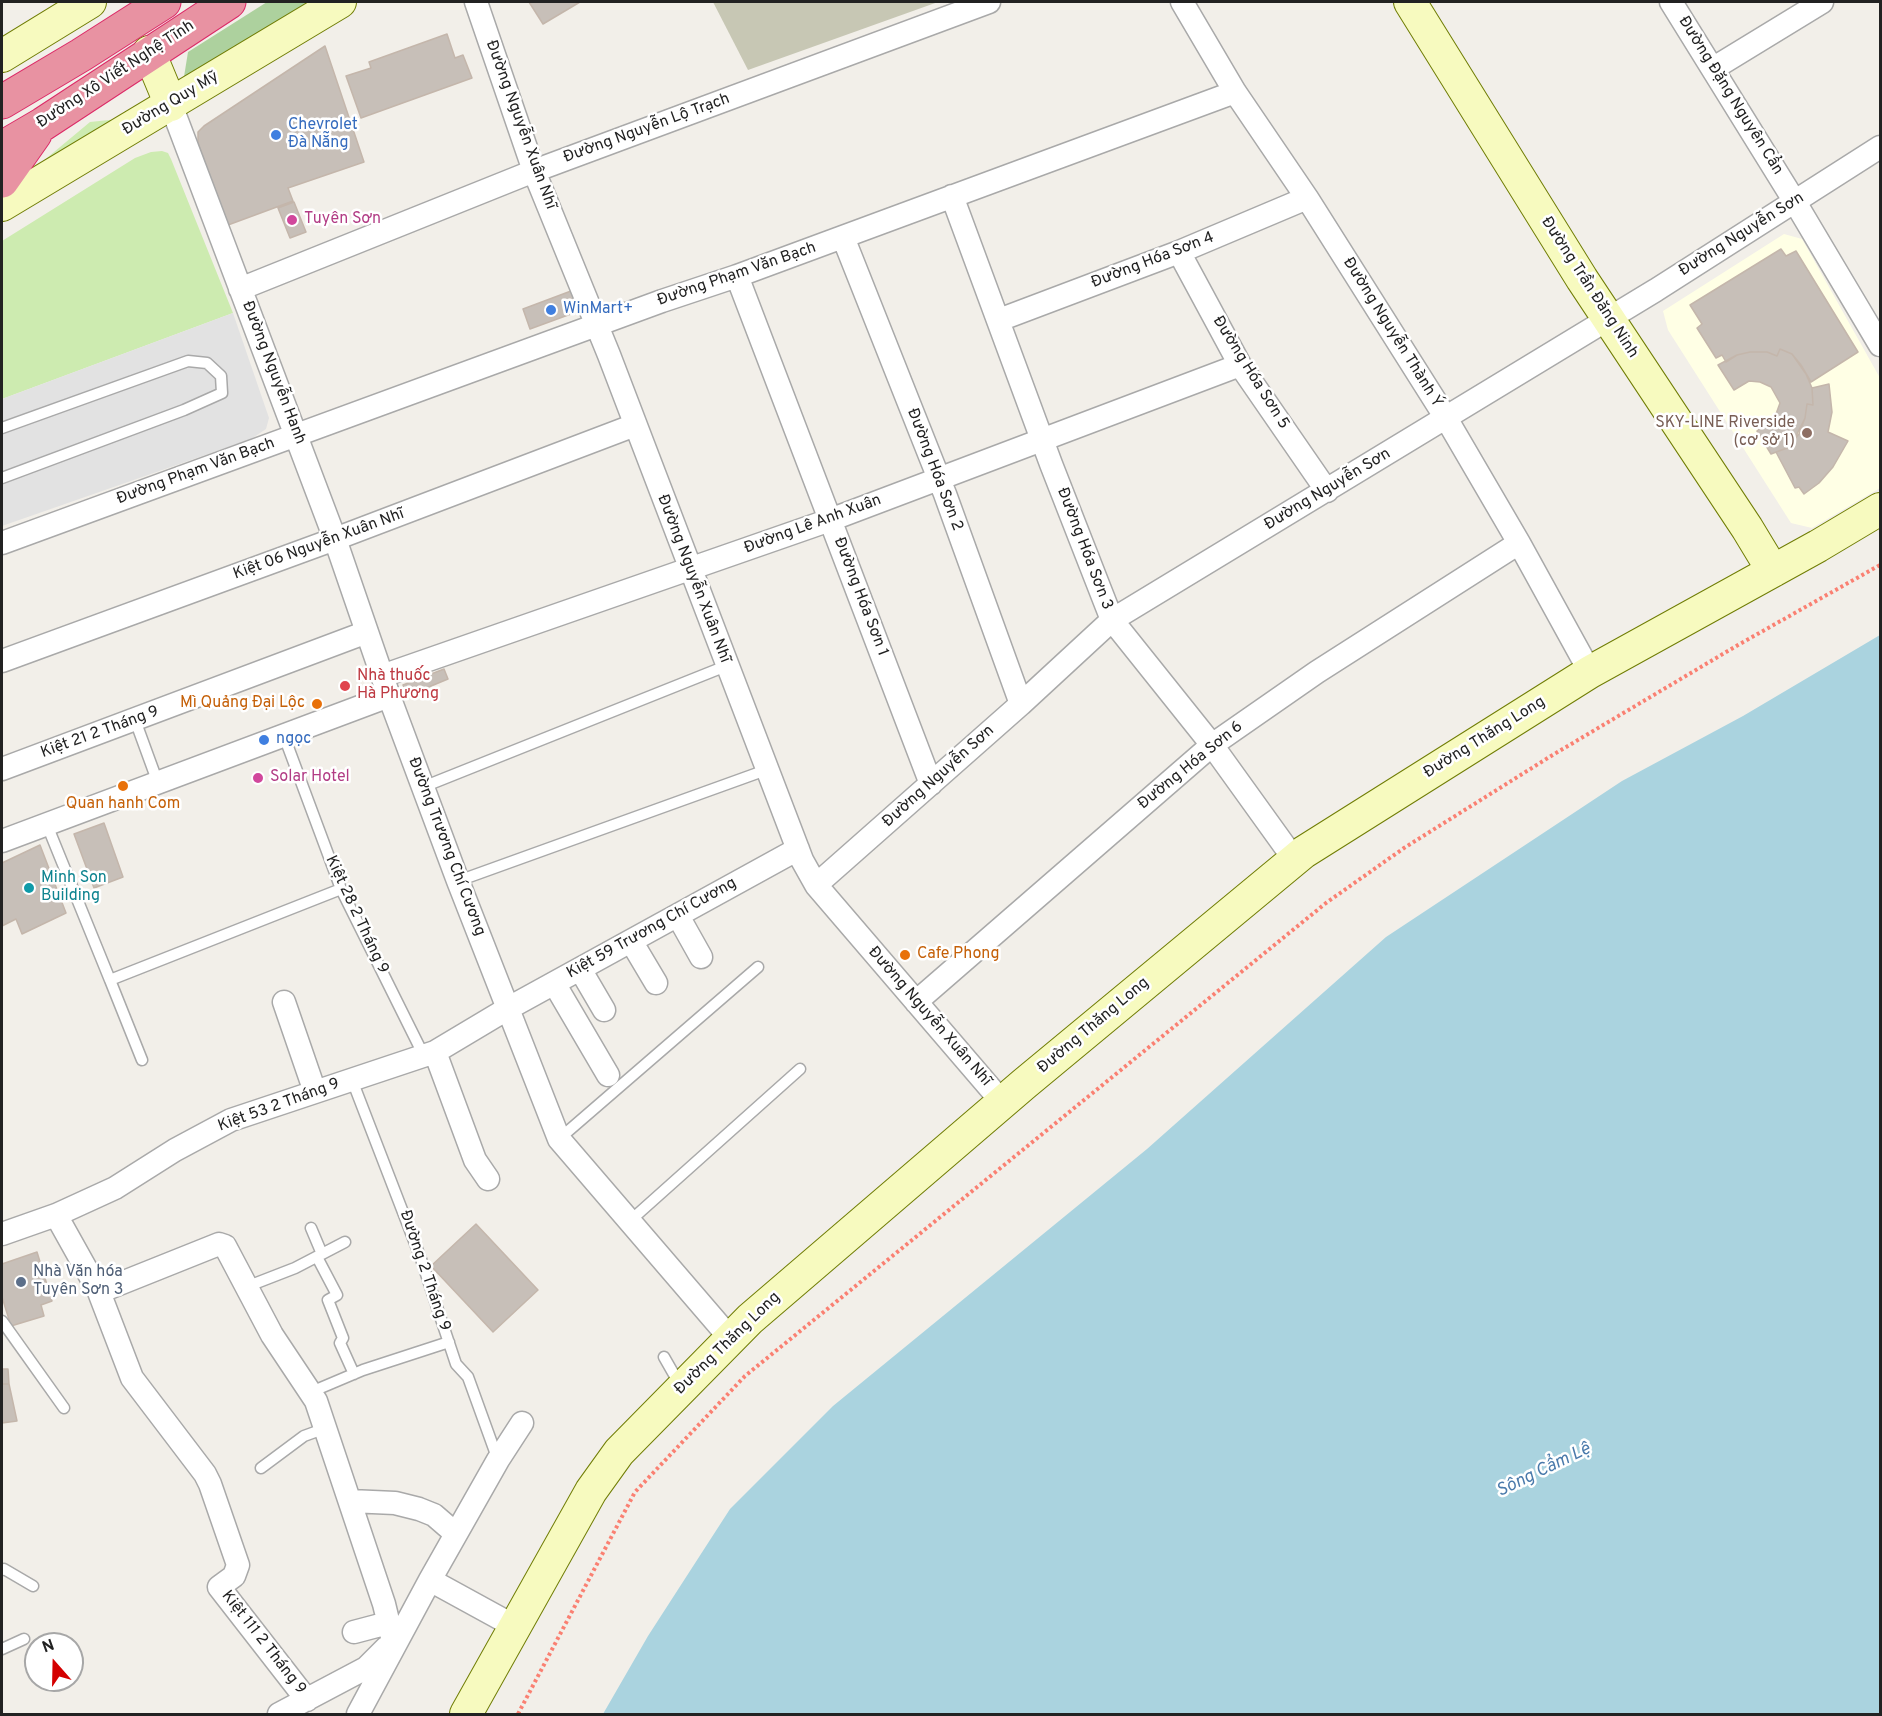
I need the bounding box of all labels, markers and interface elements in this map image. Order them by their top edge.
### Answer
street label: Đường Đặng Nguyên Cẩn [1673,13,1787,179]
street label: Đường Xô Viết Nghệ Tĩnh [34,17,198,133]
street label: Đường Nguyễn Xuân Nhĩ [480,38,560,212]
street label: Đường Quy Mỹ [119,68,223,140]
street label: Đường Nguyễn Lộ Trạch [561,90,733,168]
place label: Chevrolet Đà Nẵng [288,116,358,154]
marker: Chevrolet Đà Nẵng [269,128,283,142]
street label: Đường Nguyễn Sơn [1676,189,1808,281]
place label: Tuyên Sơn [304,210,381,230]
marker: Tuyên Sơn [285,213,299,227]
street label: Đường Trần Đăng Ninh [1536,214,1642,362]
street label: Đường Hóa Sơn 4 [1089,229,1217,293]
street label: Đường Phạm Văn Bạch [655,239,819,311]
street label: Đường Nguyễn Thành Ý [1338,254,1446,412]
street label: Đường Nguyễn Hanh [237,299,309,447]
place label: WinMart+ [563,300,633,320]
marker: WinMart+ [544,303,558,317]
street label: Đường Hóa Sơn 5 [1207,313,1293,433]
street label: Đường Hóa Sơn 2 [902,406,966,534]
place label: SKY-LINE Riverside (cơ sở 1) [1655,414,1795,452]
marker: SKY-LINE Riverside (cơ sở 1) [1800,426,1814,440]
street label: Đường Phạm Văn Bạch [114,434,278,510]
street label: Đường Nguyễn Sơn [1262,445,1394,535]
street label: Đường Hóa Sơn 3 [1052,485,1116,613]
street label: Đường Lê Anh Xuân [742,491,884,559]
street label: Đường Nguyễn Xuân Nhĩ [652,492,734,666]
street label: Kiệt 06 Nguyễn Xuân Nhĩ [231,505,407,585]
street label: Đường Hóa Sơn 1 [828,535,892,659]
place label: Nhà thuốc Hà Phương [357,667,439,705]
marker: Nhà thuốc Hà Phương [338,679,352,693]
street label: Đường Thăng Long [1421,693,1549,783]
place label: Mì Quảng Đại Lộc [180,694,305,714]
marker: Mì Quảng Đại Lộc [310,697,324,711]
street label: Kiệt 21 2 Tháng 9 [38,703,162,763]
street label: Đường Hóa Sơn 6 [1135,718,1247,814]
street label: Đường Nguyễn Sơn [879,722,999,832]
place label: ngọc [276,730,311,750]
marker: ngọc [257,733,271,747]
street label: Đường Trương Chí Cương [403,755,489,939]
place label: Solar Hotel [270,768,350,788]
marker: Solar Hotel [251,771,265,785]
marker: Quan hanh Com [116,779,130,793]
place label: Quan hanh Com [66,795,180,815]
street label: Kiệt 28 2 Tháng 9 [320,853,392,977]
place label: Minh Son Building [41,869,107,907]
street label: Kiệt 59 Trương Chí Cương [564,874,740,984]
marker: Minh Son Building [22,881,36,895]
street label: Đường Nguyễn Xuân Nhĩ [863,943,995,1091]
place label: Cafe Phong [917,945,999,965]
marker: Cafe Phong [898,948,912,962]
street label: Đường Thăng Long [1034,974,1154,1078]
street label: Kiệt 53 2 Tháng 9 [216,1075,342,1137]
street label: Đường 2 Tháng 9 [394,1208,454,1334]
place label: Nhà Văn hóa Tuyên Sơn 3 [33,1263,123,1301]
marker: Nhà Văn hóa Tuyên Sơn 3 [14,1275,28,1289]
street label: Đường Thăng Long [671,1289,785,1399]
water label: Sông Cẩm Lệ [1494,1439,1594,1503]
street label: Kiệt 111 2 Tháng 9 [217,1587,309,1699]
north arrow [24,1632,84,1692]
text: N [40,1636,57,1658]

